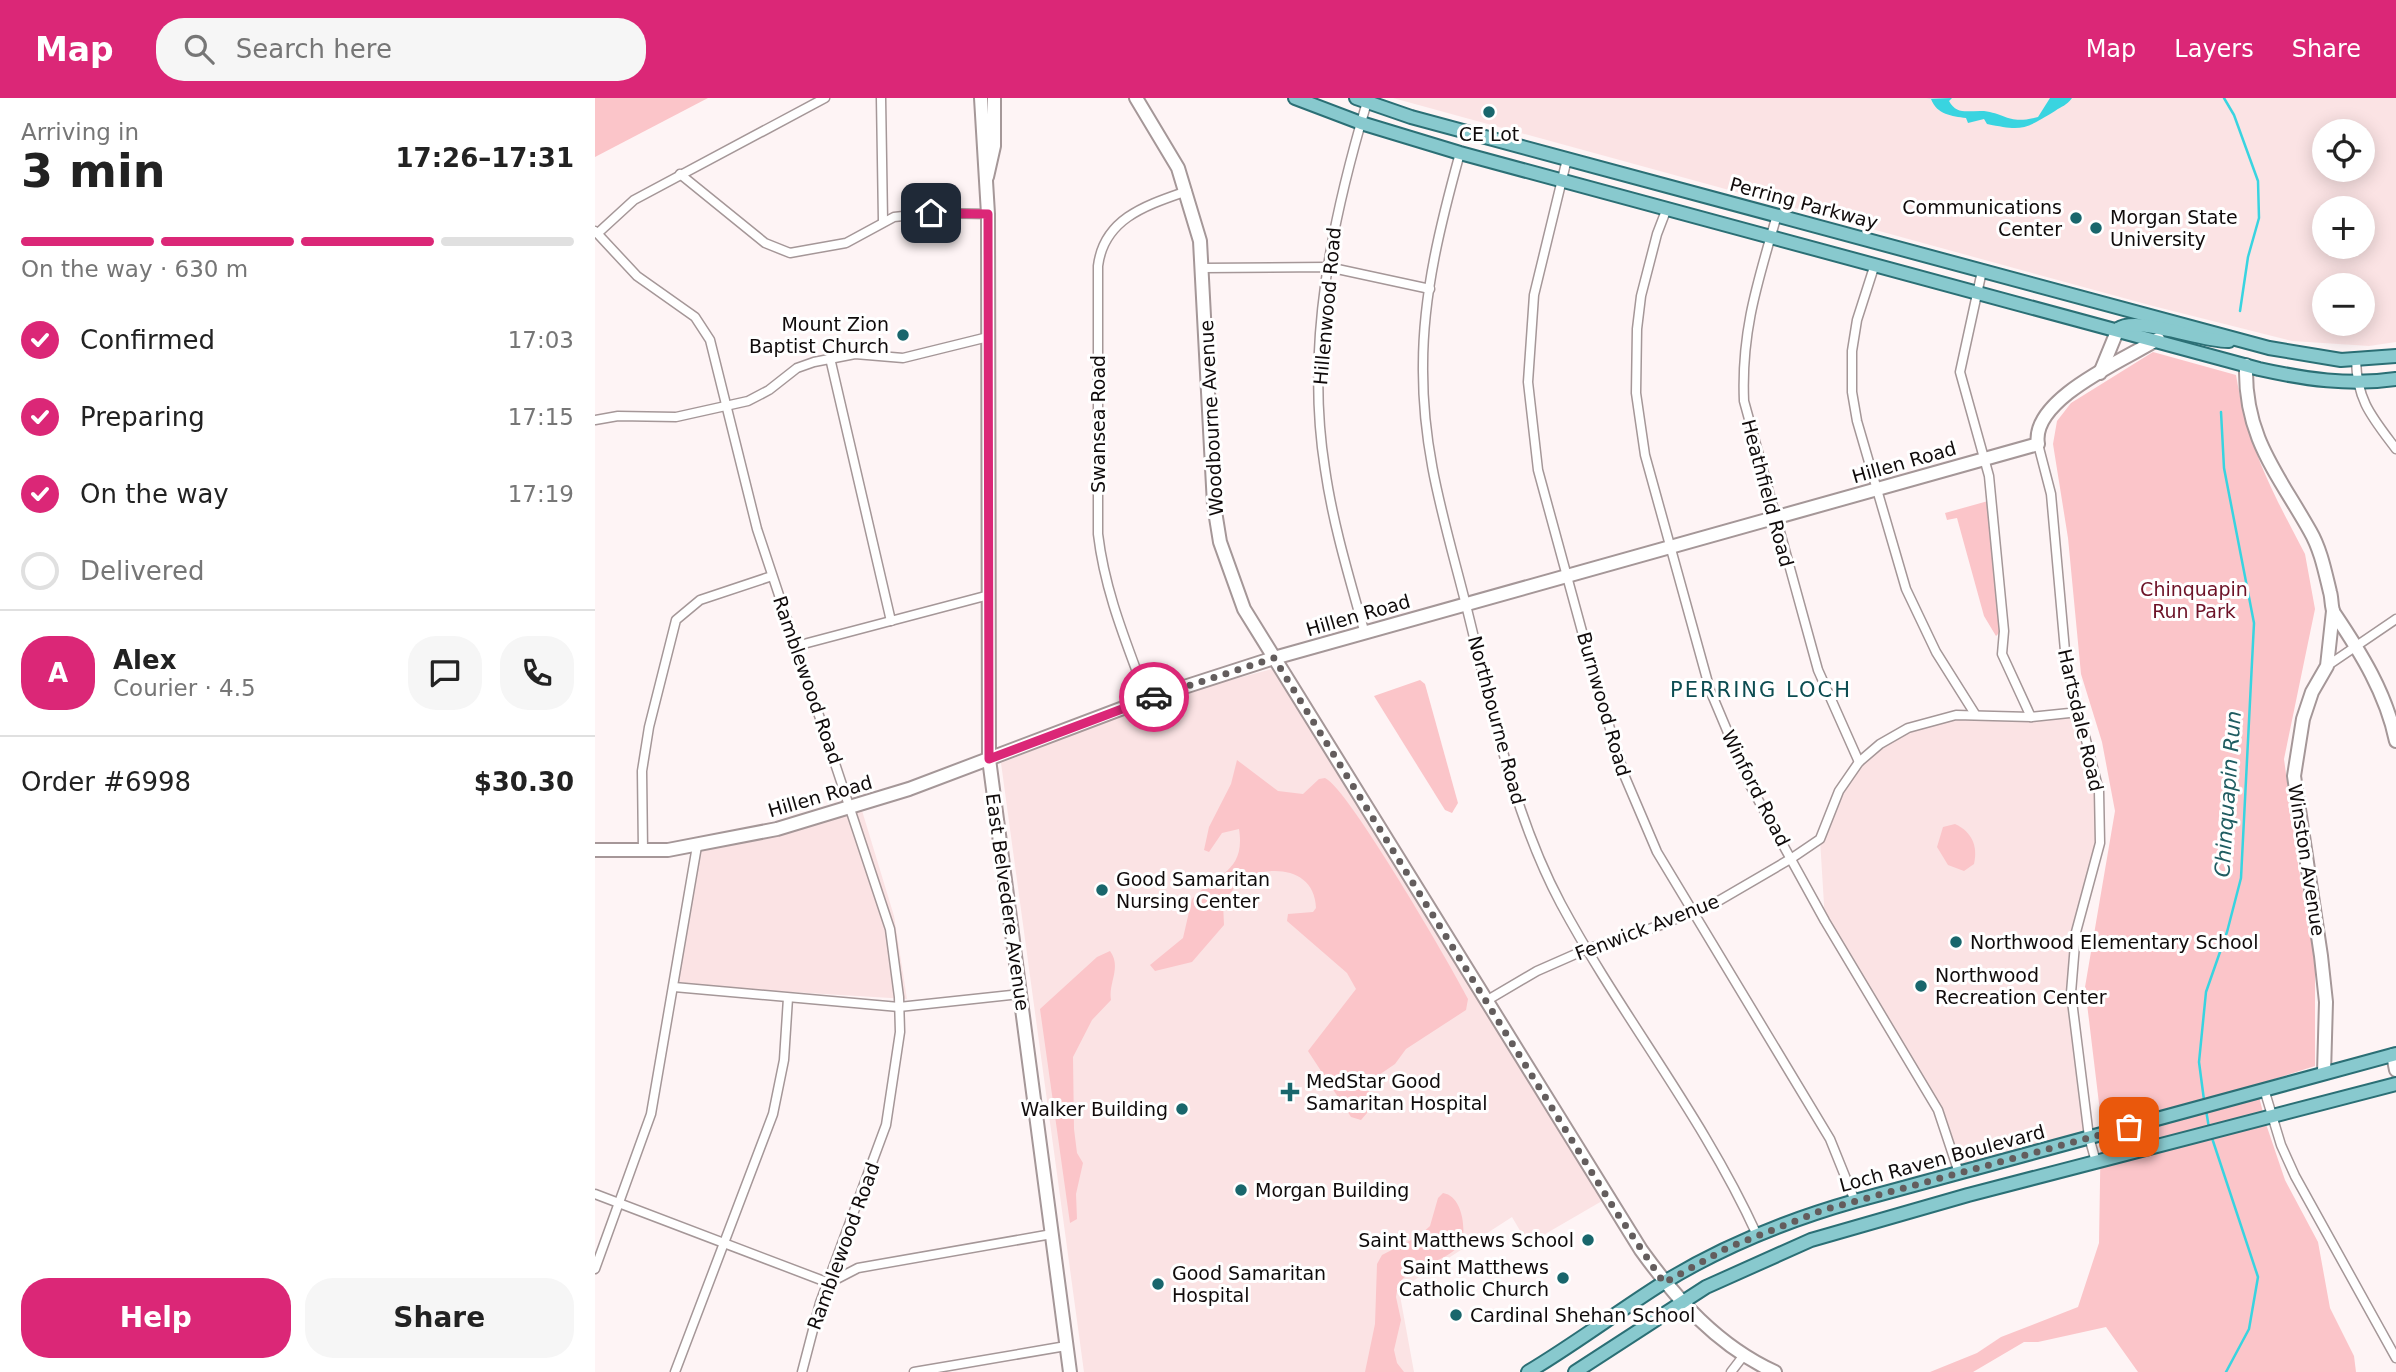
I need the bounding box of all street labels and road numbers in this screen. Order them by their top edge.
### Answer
street label: Perring Parkway [1727,173,1881,233]
street label: Hillenwood Road [1309,226,1345,386]
street label: Woodbourne Avenue [1195,319,1227,517]
street label: Swansea Road [1087,355,1109,493]
street label: Heathfield Road [1738,417,1798,569]
street label: Hillen Road [1849,437,1959,487]
street label: Hillen Road [1303,590,1413,640]
street label: Ramblewood Road [769,593,847,767]
street label: Burnwood Road [1573,629,1635,779]
street label: Northbourne Road [1464,633,1530,807]
street label: Hartsdale Road [2054,647,2108,793]
street label: Winford Road [1717,726,1795,850]
street label: Hillen Road [765,771,875,821]
street label: Winston Avenue [2284,783,2330,937]
street label: East Belvedere Avenue [982,792,1034,1012]
street label: Fenwick Avenue [1572,889,1722,965]
street label: Loch Raven Boulevard [1837,1120,2047,1196]
street label: Ramblewood Road [802,1159,884,1333]

